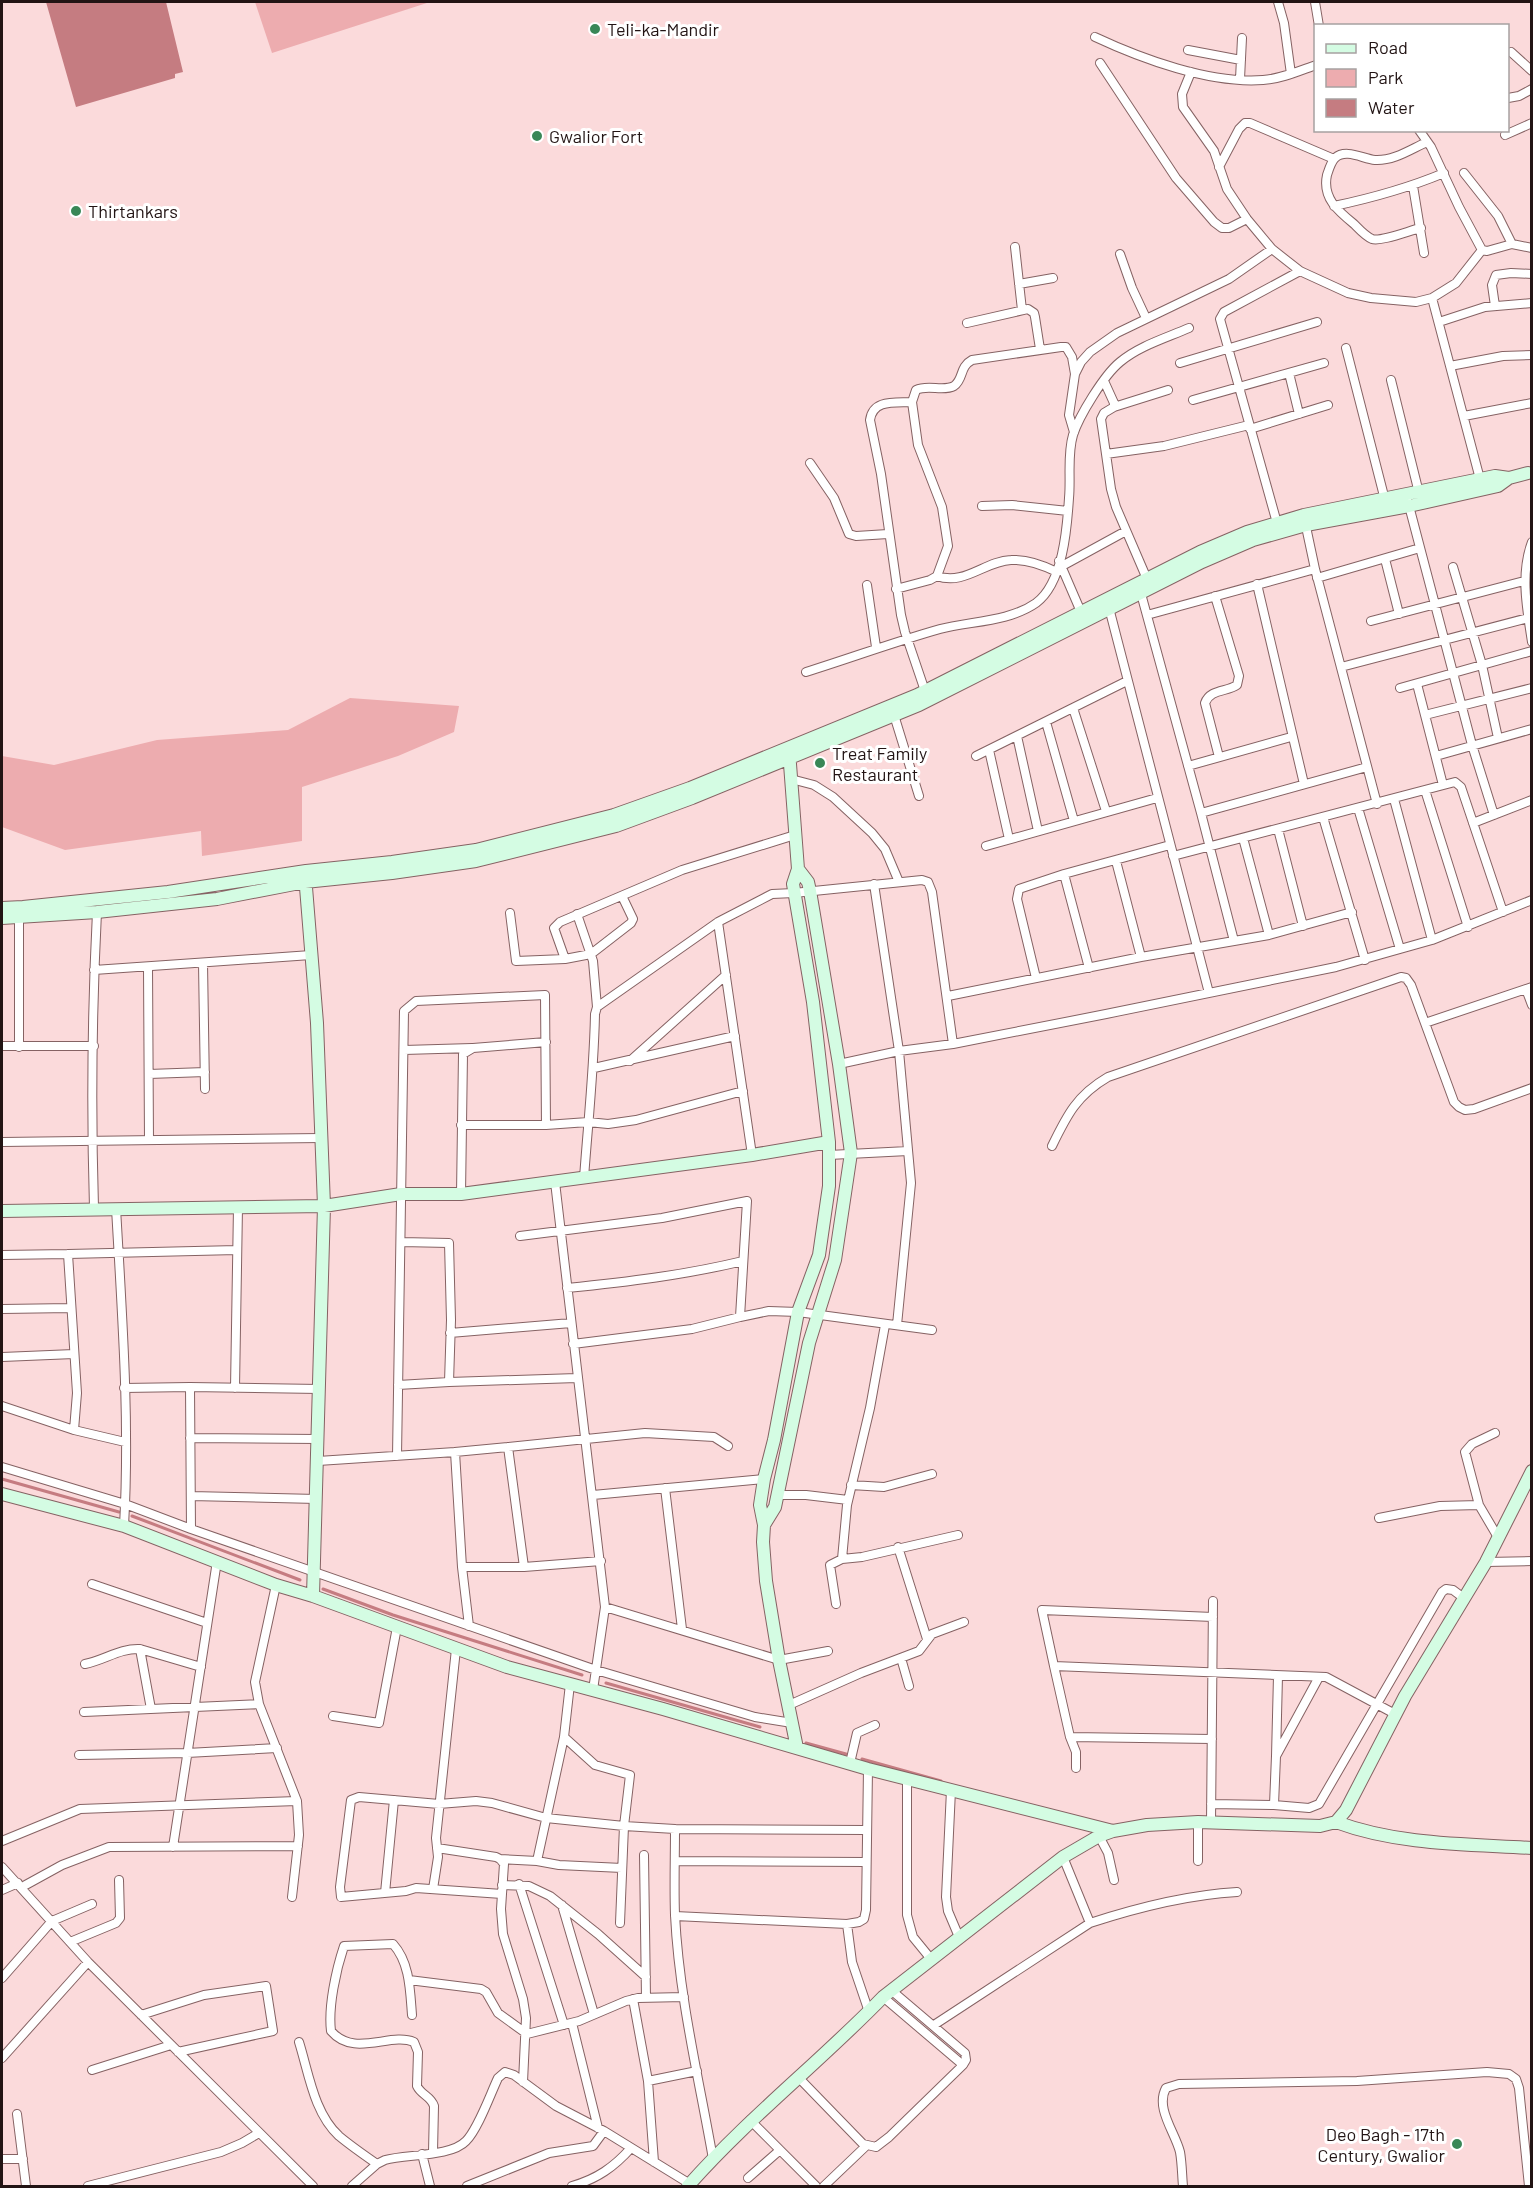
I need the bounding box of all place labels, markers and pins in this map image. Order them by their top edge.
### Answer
place label: Teli-ka-Mandir [607,18,720,40]
marker: Teli-ka-Mandir [588,22,602,36]
place label: Gwalior Fort [549,125,643,147]
marker: Gwalior Fort [530,129,544,143]
place label: Thirtankars [88,200,178,222]
marker: Thirtankars [69,204,83,218]
place label: Treat Family Restaurant [832,742,927,785]
marker: Treat Family Restaurant [813,756,827,770]
place label: Deo Bagh - 17th Century, Gwalior [1318,2123,1445,2166]
marker: Deo Bagh - 17th Century, Gwalior [1450,2137,1464,2151]

